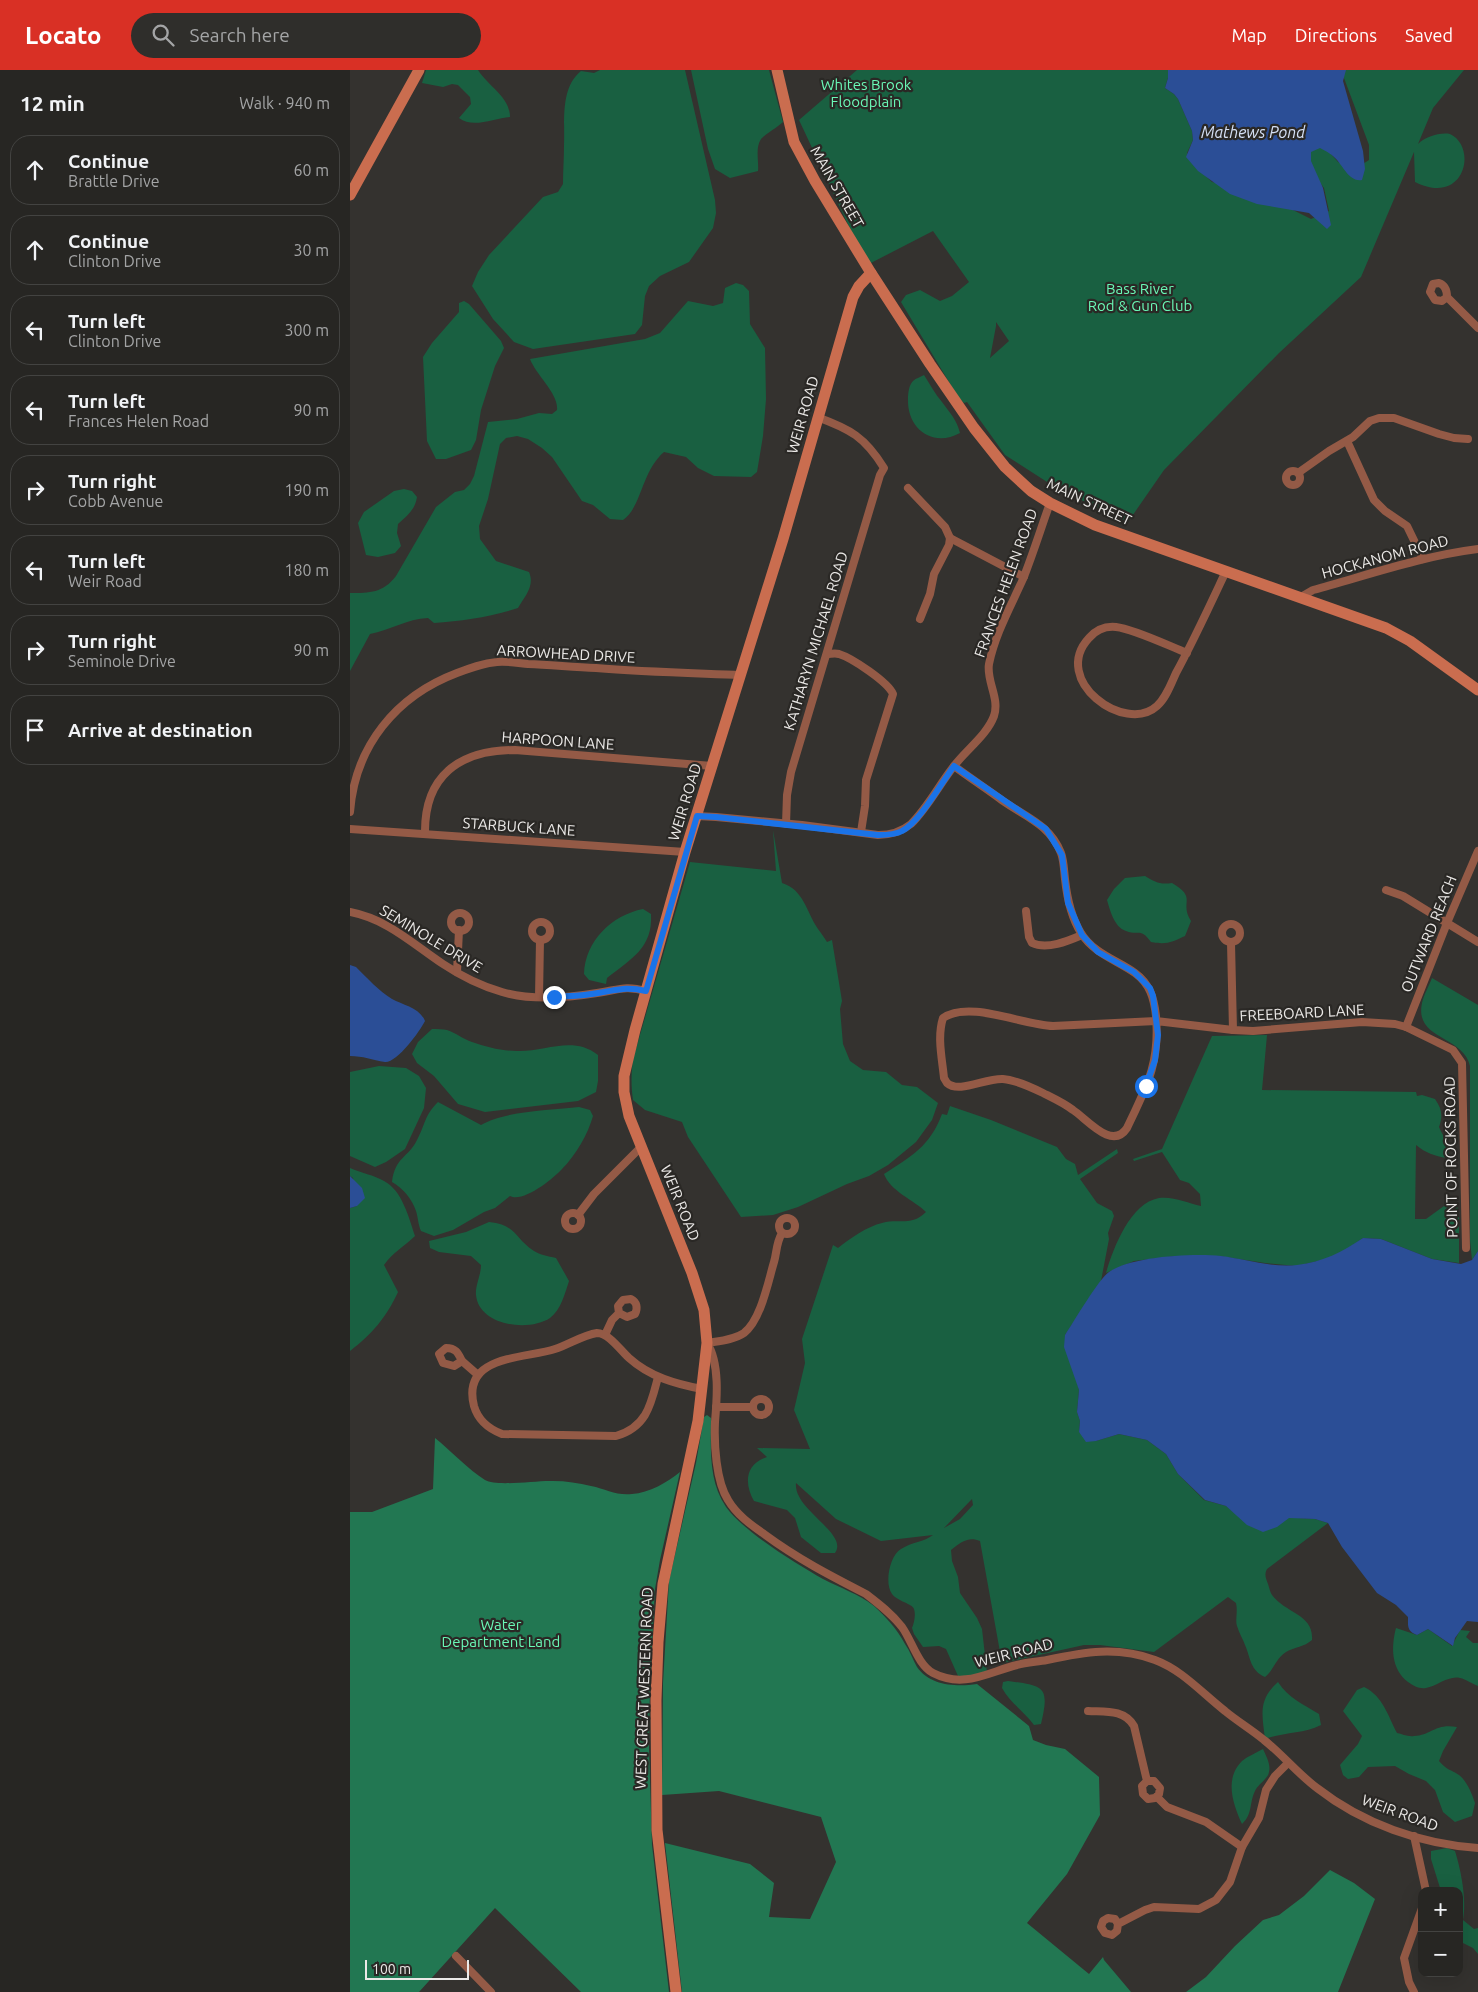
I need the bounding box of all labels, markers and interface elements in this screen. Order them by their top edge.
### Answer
search box [131,13,481,58]
icon: search [149,21,177,49]
text: Locato [25,22,101,49]
text: Search here [189,24,290,46]
text: Map [1231,25,1267,45]
text: Directions [1295,25,1377,45]
text: Saved [1405,25,1453,45]
park label: Whites Brook Floodplain [821,76,912,110]
text: 12 min [20,91,85,115]
text: Walk · 940 m [239,94,330,112]
water label: Mathews Pond [1201,123,1306,141]
street label: MAIN STREET [807,143,868,231]
text: Continue [68,150,149,172]
icon: ahead [21,156,49,184]
text: 60 m [293,161,329,179]
text: Brattle Drive [68,172,160,190]
text: Continue [68,230,149,252]
icon: ahead [21,236,49,264]
text: 30 m [293,241,329,259]
text: Clinton Drive [68,252,161,270]
park label: Bass River Rod & Gun Club [1088,280,1192,314]
text: Turn left [68,310,146,332]
icon: left [21,316,49,344]
text: 300 m [284,321,329,339]
text: Clinton Drive [68,332,161,350]
street label: WEIR ROAD [783,374,822,456]
text: Turn left [68,390,146,412]
icon: left [21,396,49,424]
text: 90 m [293,401,329,419]
text: Frances Helen Road [68,412,209,430]
text: Turn right [68,470,156,492]
street label: MAIN STREET [1044,475,1135,529]
icon: right [21,476,49,504]
text: 190 m [284,481,329,499]
text: Cobb Avenue [68,492,163,510]
street label: FRANCES HELEN ROAD [971,506,1040,660]
street label: HOCKANOM ROAD [1320,531,1450,582]
street label: KATHARYN MICHAEL ROAD [780,549,851,732]
text: Turn left [68,550,146,572]
icon: left [21,556,49,584]
text: 180 m [284,561,329,579]
text: Weir Road [68,572,142,590]
text: Turn right [68,630,156,652]
icon: right [21,636,49,664]
text: 90 m [293,641,329,659]
street label: ARROWHEAD DRIVE [496,641,636,666]
text: Seminole Drive [68,652,176,670]
icon: arrive [21,716,49,744]
text: Arrive at destination [68,719,253,741]
street label: HARPOON LANE [501,728,615,753]
street label: WEIR ROAD [665,761,704,843]
street label: STARBUCK LANE [462,814,576,839]
street label: OUTWARD REACH [1397,873,1460,995]
street label: SEMINOLE DRIVE [377,901,486,976]
route end [543,986,566,1009]
street label: FREEBOARD LANE [1239,1001,1365,1024]
route start [1135,1075,1158,1098]
street label: POINT OF ROCKS ROAD [1441,1076,1460,1238]
street label: WEIR ROAD [658,1163,703,1243]
street label: WEST GREAT WESTERN ROAD [631,1587,656,1789]
park label: Water Department Land [442,1616,560,1650]
street label: WEIR ROAD [973,1635,1055,1670]
street label: WEIR ROAD [1360,1791,1441,1834]
map controls [1418,1887,1463,1977]
button: + [1418,1887,1463,1932]
button: − [1418,1932,1463,1977]
scale bar [365,1957,469,1980]
text: 100 m [372,1961,411,1977]

